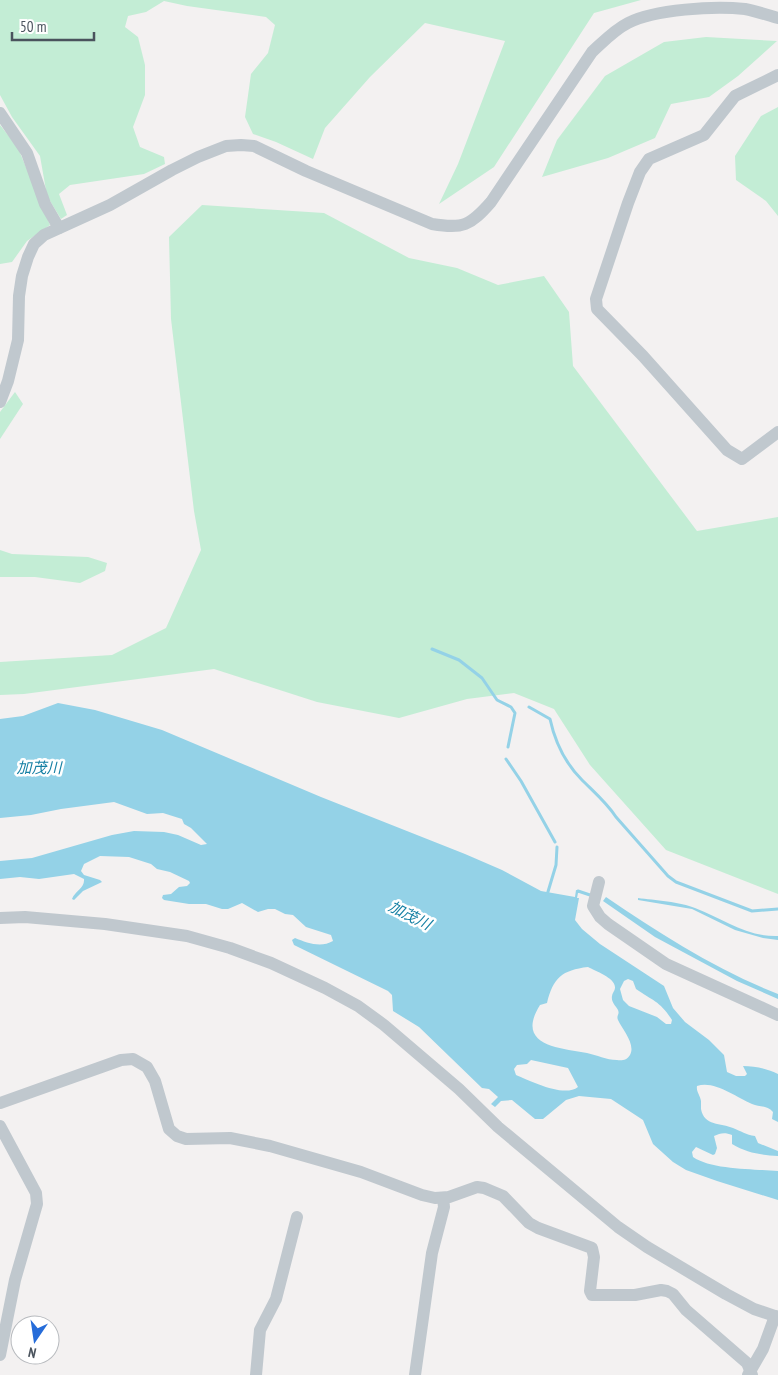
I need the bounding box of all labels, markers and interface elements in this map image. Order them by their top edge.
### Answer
scale bar [12,10,95,42]
text: 50 m [20,17,46,36]
water label: 加茂川 [16,758,63,777]
water label: 加茂川 [386,896,436,935]
north arrow [10,1315,60,1365]
text: N [26,1343,38,1362]

